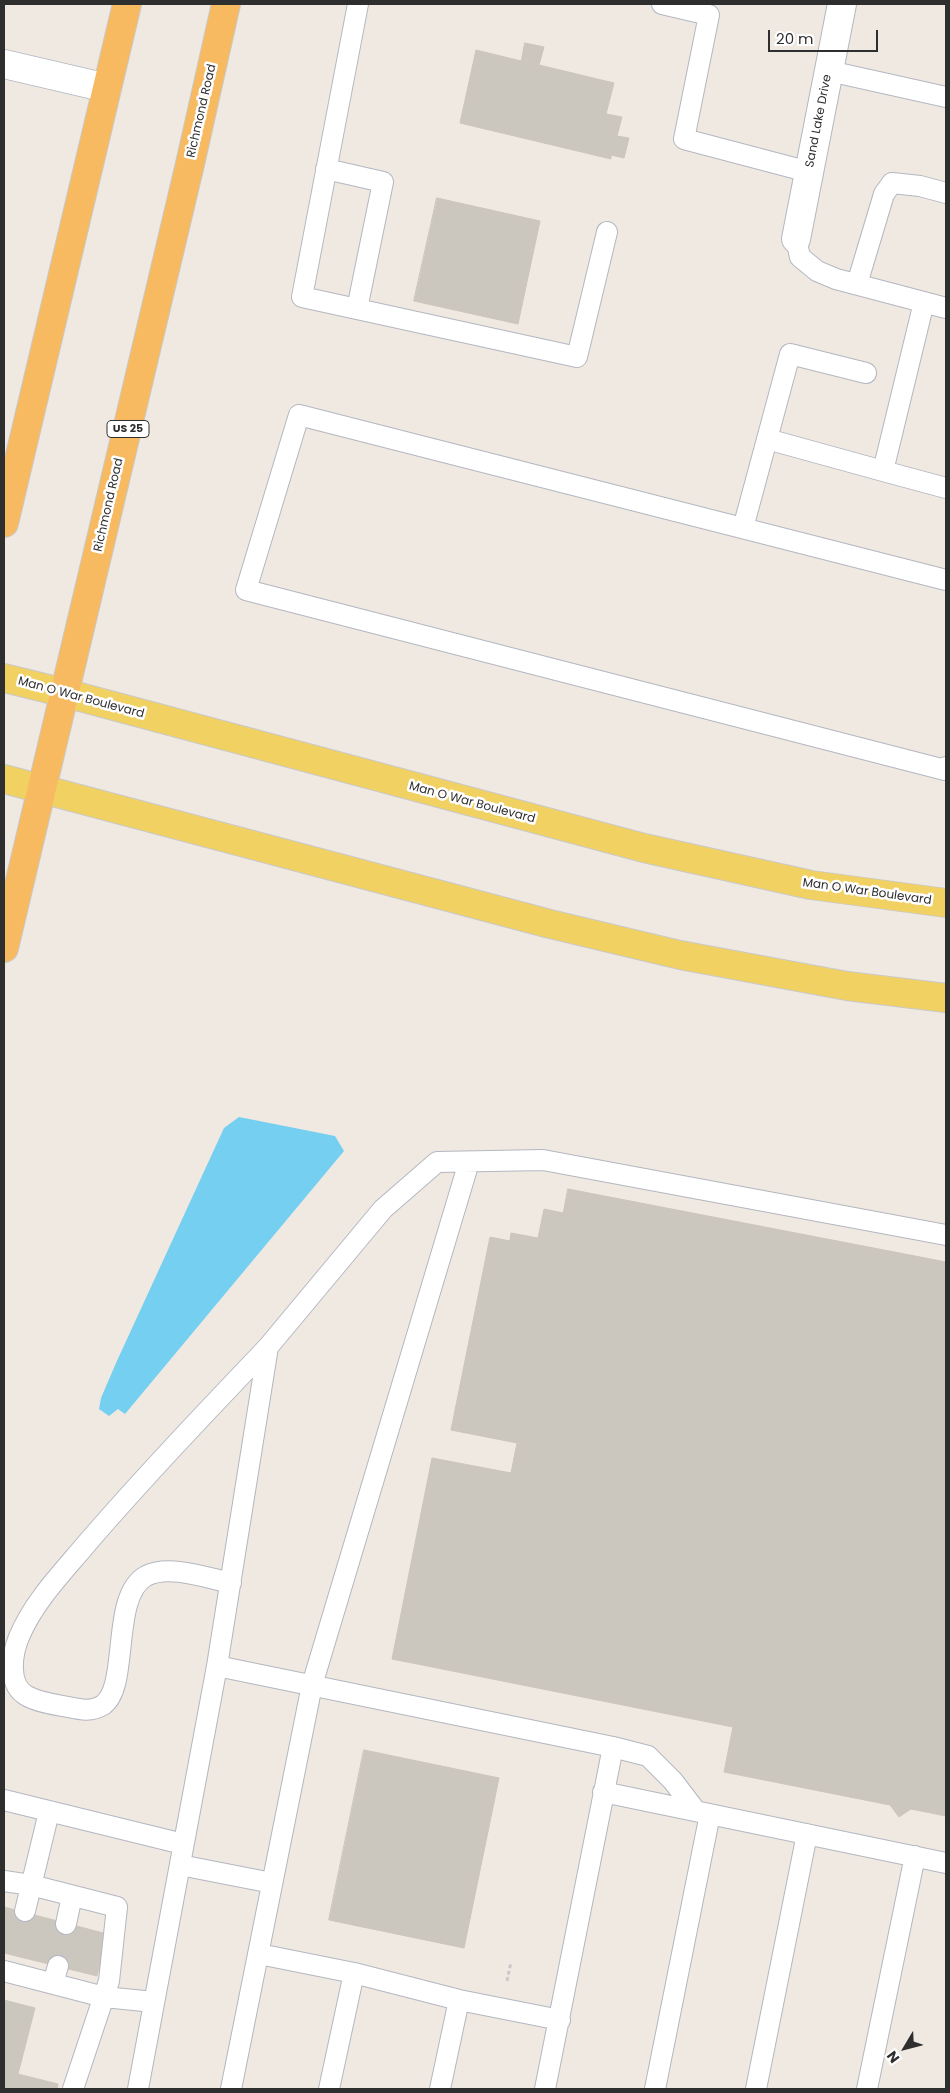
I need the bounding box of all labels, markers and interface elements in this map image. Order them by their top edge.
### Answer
scale bar [770,20,880,52]
text: 20 m [776,28,814,49]
street label: Richmond Road [184,63,220,159]
street label: Sand Lake Drive [803,73,835,169]
road number: US 25 [107,420,149,438]
street label: Richmond Road [91,457,127,553]
street label: Man O War Boulevard [16,674,146,722]
street label: Man O War Boulevard [407,779,537,827]
street label: Man O War Boulevard [802,876,932,908]
north arrow [880,2023,930,2073]
text: N [882,2047,904,2067]

